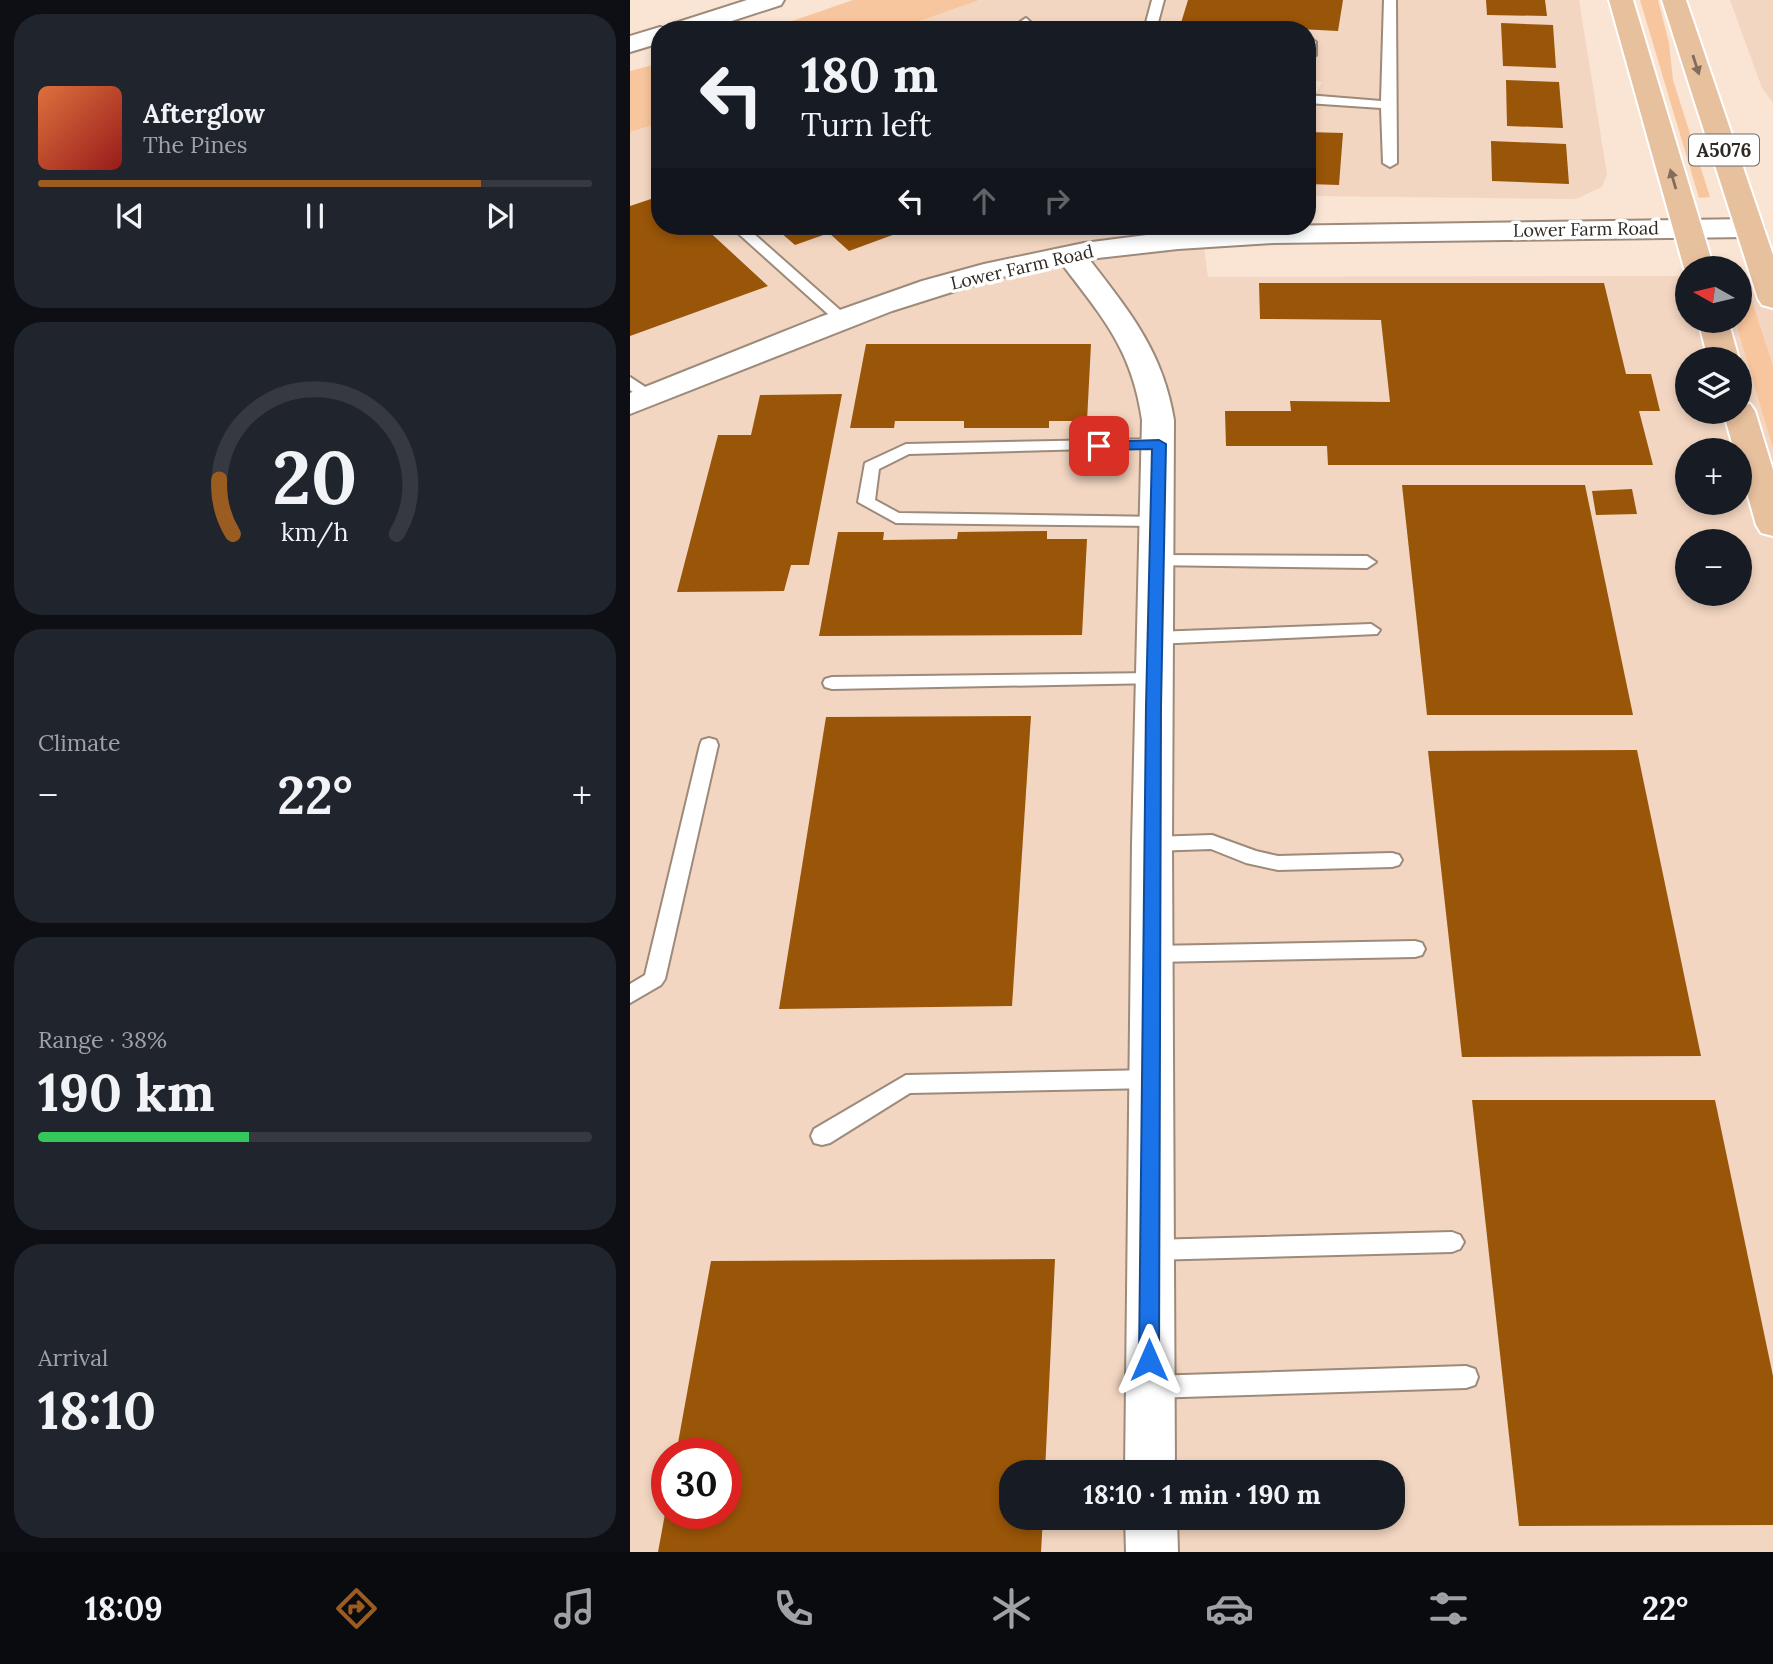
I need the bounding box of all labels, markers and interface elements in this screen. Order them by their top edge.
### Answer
text: 180 m [801,43,938,105]
icon: left [686,49,777,140]
one-way arrow [1691,54,1702,75]
text: Afterglow [143,97,265,130]
text: Turn left [801,104,931,145]
text: The Pines [143,130,248,159]
road number: A5076 [1689,134,1759,166]
one-way arrow [1667,168,1677,189]
icon: left [892,182,930,220]
icon: ahead [965,182,1003,220]
icon: right [1038,182,1076,220]
icon: previous [111,197,149,235]
icon: pause [296,197,334,235]
icon: next [481,197,519,235]
street label: Lower Farm Road [1513,216,1659,242]
street label: Lower Farm Road [948,239,1096,295]
north arrow [1675,256,1752,332]
map controls [1675,256,1752,606]
button: layers [1675,347,1752,424]
pin [1069,416,1129,476]
icon: arrive [1080,427,1118,465]
text: 20 [272,432,358,525]
button: + [1675,438,1752,515]
text: km/h [281,516,349,548]
button: − [1675,529,1752,606]
text: Climate [38,728,120,757]
text: 22° [277,762,353,828]
text: − [38,771,58,819]
text: + [572,771,592,819]
text: Range · 38% [38,1025,167,1054]
text: 190 km [38,1059,215,1125]
position arrow [1112,1323,1186,1397]
text: Arrival [38,1343,108,1372]
text: 18:10 [38,1377,156,1443]
speed limit sign: 30 [651,1438,742,1529]
text: 18:10 · 1 min · 190 m [1083,1478,1321,1511]
icon: directions [332,1584,381,1633]
icon: music [550,1584,599,1633]
icon: phone [769,1584,818,1633]
icon: climate [987,1584,1036,1633]
icon: car [1205,1584,1254,1633]
icon: filters [1424,1584,1473,1633]
text: 18:09 [85,1588,163,1629]
text: 22° [1642,1588,1688,1629]

